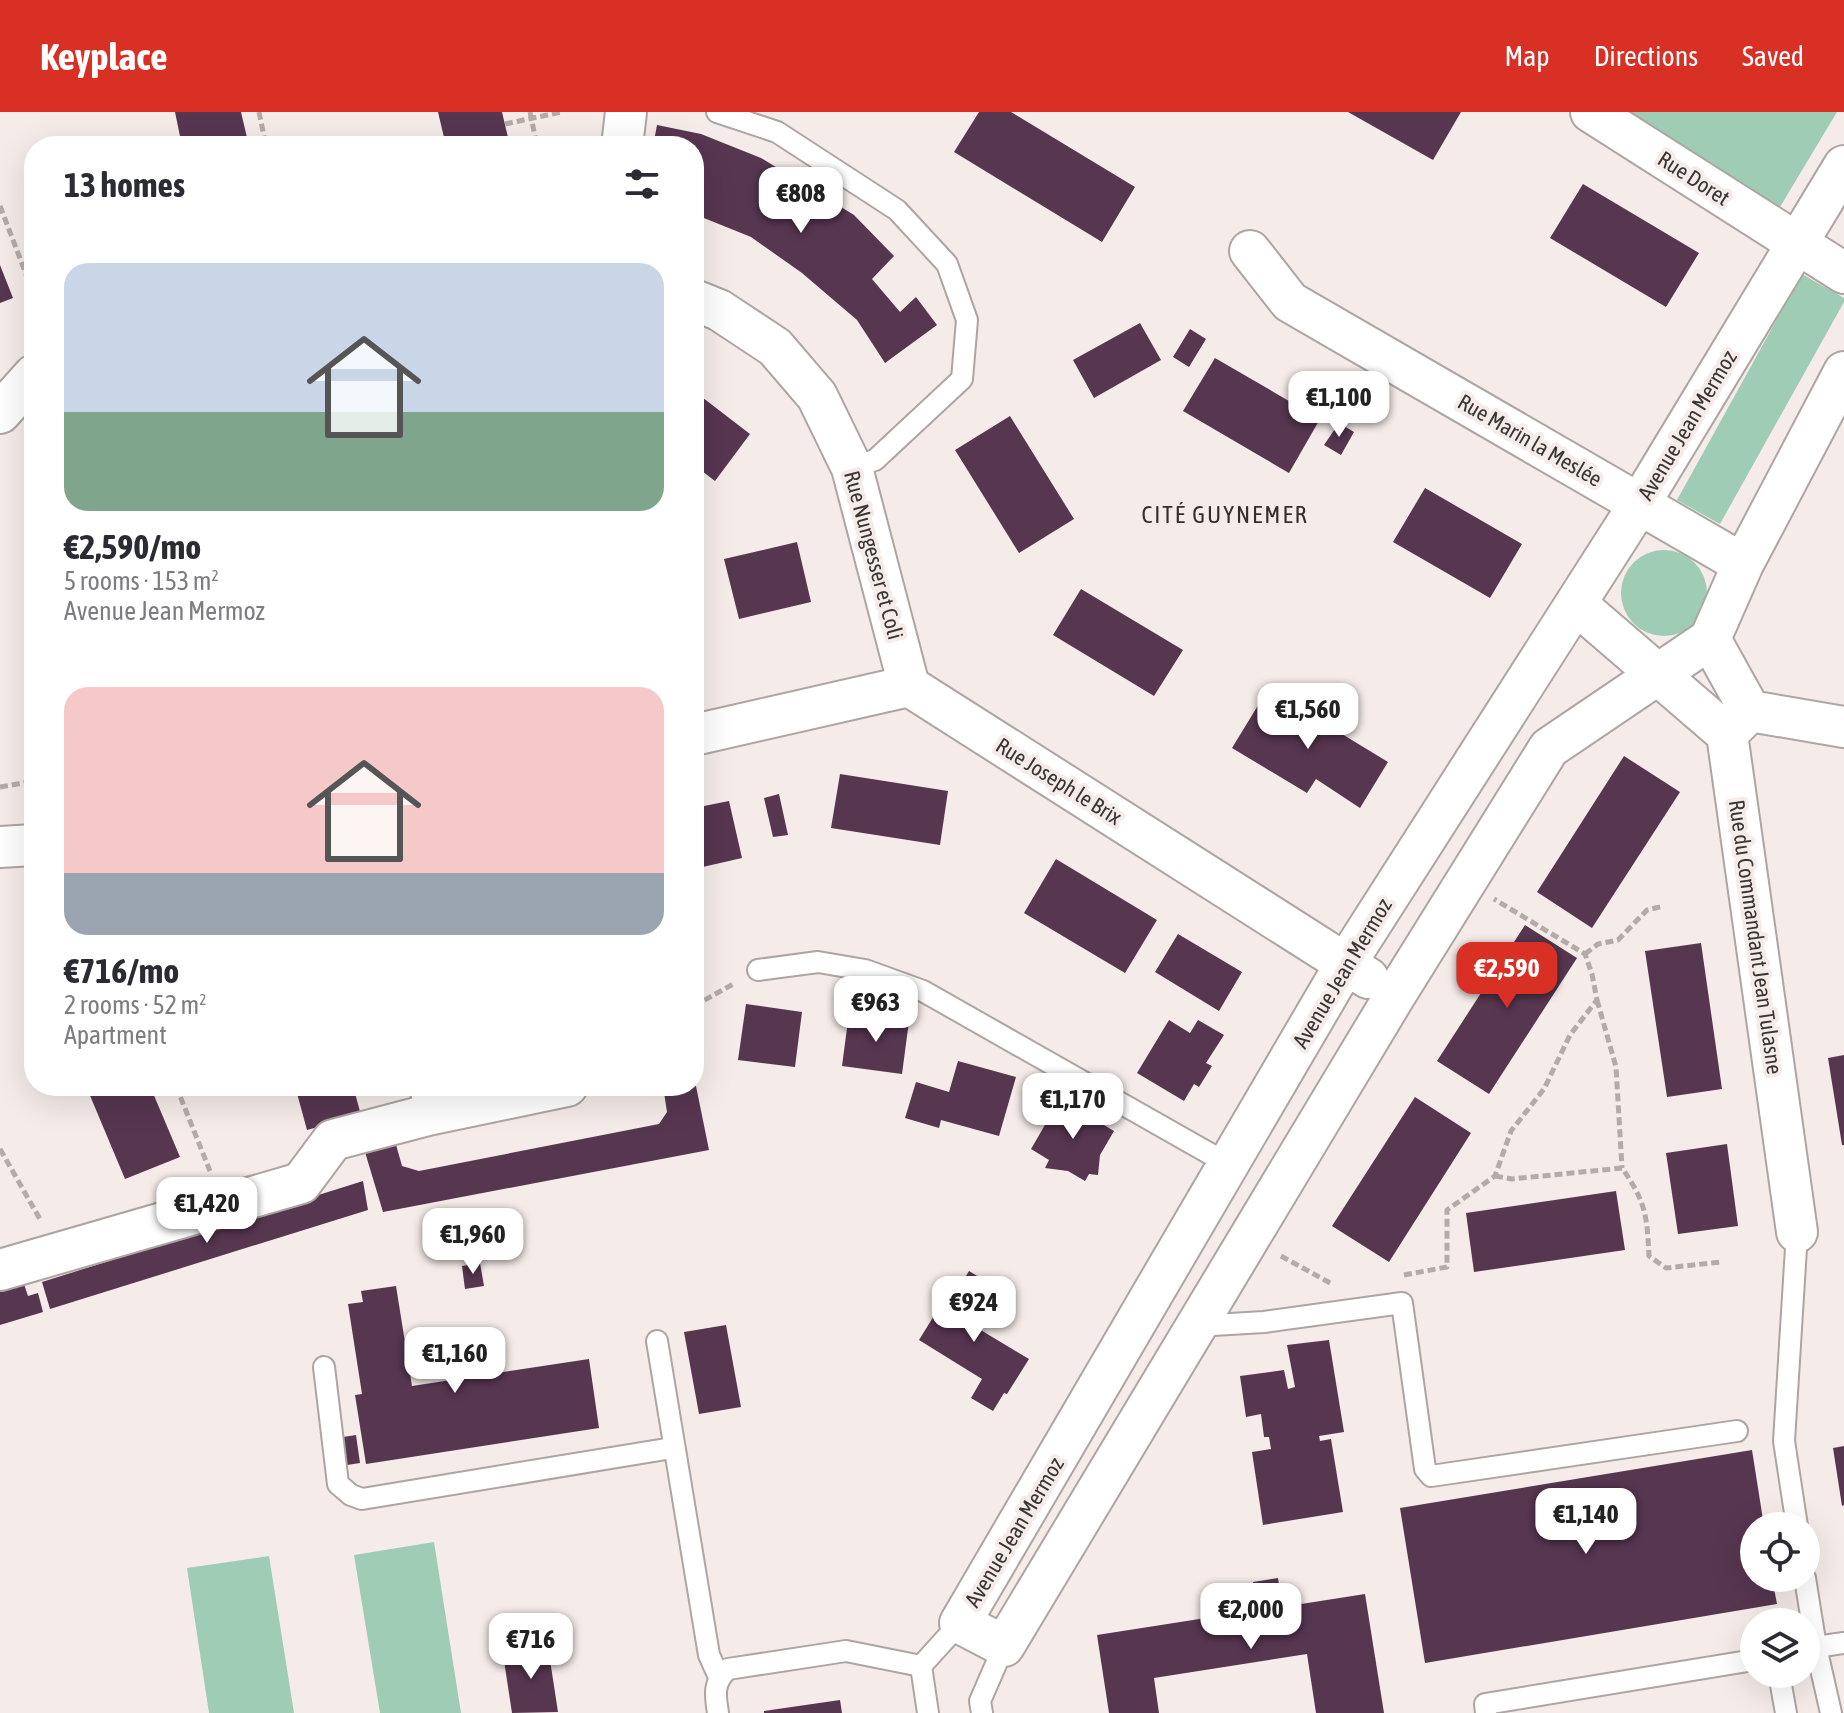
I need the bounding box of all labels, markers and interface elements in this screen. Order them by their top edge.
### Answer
text: Keyplace [40,35,167,78]
text: Map [1505,40,1550,72]
text: Directions [1594,40,1698,72]
text: Saved [1742,40,1804,72]
street label: Rue Doret [1653,145,1735,211]
icon: filters [620,162,664,206]
text: 13 homes [64,165,185,204]
pin: €808 [754,167,848,235]
text: €808 [777,178,825,208]
icon: home [292,315,436,459]
street label: Avenue Jean Mermoz [1632,345,1742,505]
pin: €1,100 [1274,371,1404,439]
text: €1,100 [1306,382,1372,412]
street label: Rue Marin la Meslée [1453,388,1607,492]
street label: Rue Nungesser et Coli [839,468,909,642]
district label: CITÉ GUYNEMER [1141,501,1309,528]
text: €2,590/mo [64,527,201,566]
text: 5 rooms · 153 m² [64,566,219,596]
text: Avenue Jean Mermoz [64,596,265,626]
pin: €1,560 [1243,683,1373,751]
text: €1,560 [1275,694,1341,724]
street label: Rue Joseph le Brix [991,732,1127,830]
icon: home [292,739,436,883]
street label: Rue du Commandant Jean Tulasne [1724,798,1788,1076]
street label: Avenue Jean Mermoz [1287,893,1397,1053]
pin: €2,590 [1442,942,1572,1010]
text: €716/mo [64,951,179,990]
text: €2,590 [1474,953,1540,983]
pin: €963 [829,976,923,1044]
text: €963 [852,987,900,1017]
text: 2 rooms · 52 m² [64,990,206,1020]
text: Apartment [64,1020,167,1050]
pin: €1,170 [1008,1073,1138,1141]
text: €1,170 [1040,1084,1106,1114]
pin: €1,420 [142,1177,272,1245]
text: €1,420 [174,1188,240,1218]
pin: €1,960 [408,1208,538,1276]
text: €1,960 [440,1219,506,1249]
pin: €924 [927,1276,1021,1344]
text: €924 [950,1287,998,1317]
pin: €1,160 [390,1327,520,1395]
text: €1,160 [422,1338,488,1368]
street label: Avenue Jean Mermoz [959,1452,1069,1612]
pin: €1,140 [1521,1488,1651,1556]
text: €1,140 [1553,1499,1619,1529]
map controls [1740,1512,1820,1688]
button: locate [1740,1512,1820,1592]
pin: €2,000 [1186,1583,1316,1651]
text: €2,000 [1218,1594,1284,1624]
button: layers [1740,1608,1820,1688]
pin: €716 [484,1613,578,1681]
text: €716 [507,1624,555,1654]

